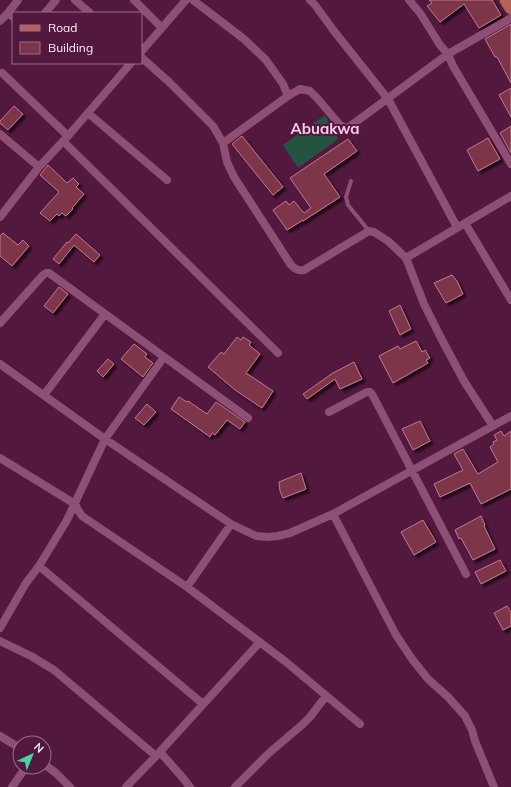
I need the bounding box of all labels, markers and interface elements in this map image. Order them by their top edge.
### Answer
legend [12,12,142,64]
text: Road [48,20,77,35]
text: Building [48,40,93,55]
district label: Abuakwa [290,119,360,138]
north arrow [12,735,52,775]
text: N [31,740,47,756]

